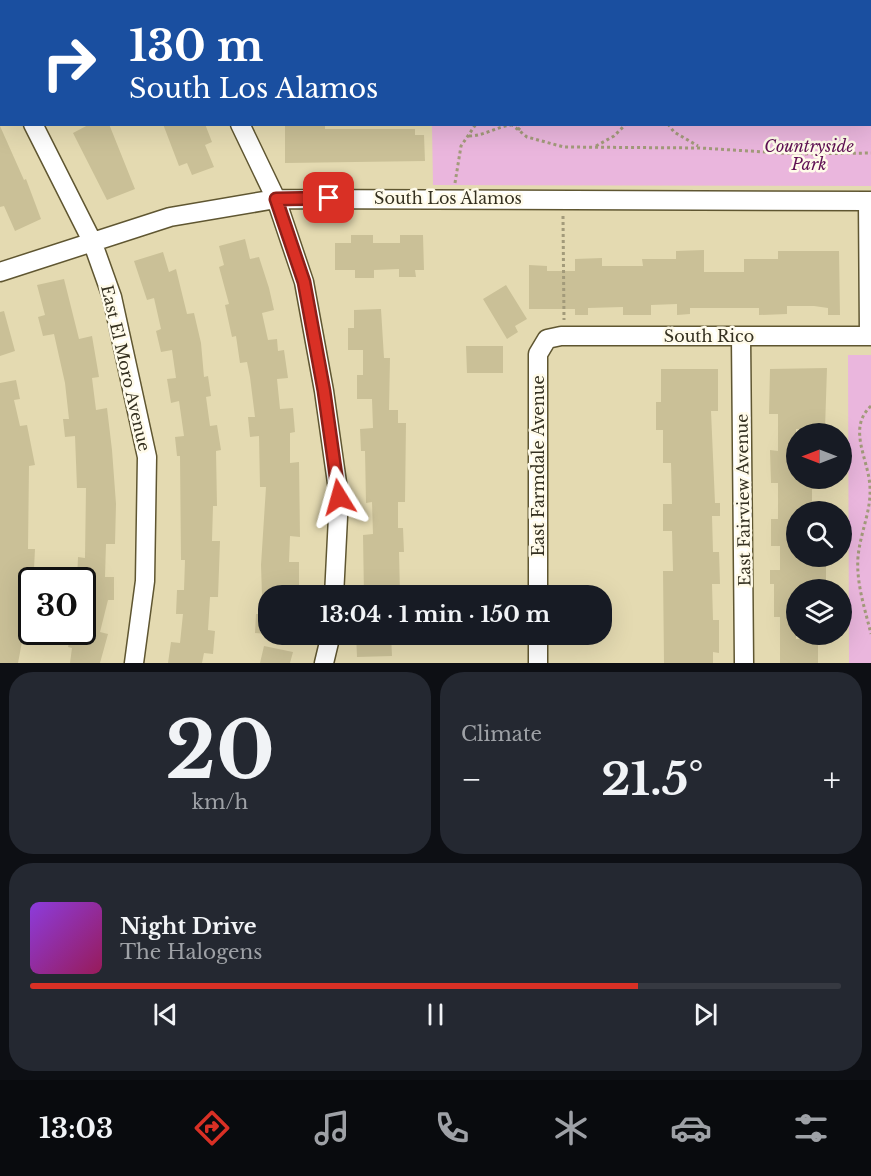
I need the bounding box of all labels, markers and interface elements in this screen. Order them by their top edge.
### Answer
text: 130 m [129,20,263,72]
icon: right [30,24,108,102]
text: South Los Alamos [129,72,378,105]
park label: Countryside Park [764,136,854,174]
pin [303,172,354,223]
icon: arrive [312,181,345,214]
street label: South Los Alamos [374,188,522,208]
street label: East El Moro Avenue [97,283,155,453]
street label: South Rico [664,326,754,346]
street label: East Farmdale Avenue [528,375,548,557]
street label: East Fairview Avenue [731,413,755,587]
north arrow [786,423,852,489]
map controls [786,423,852,645]
position arrow [307,465,371,529]
button: search [786,501,852,567]
speed limit sign: 30 [18,567,96,645]
button: layers [786,579,852,645]
text: 13:04 · 1 min · 150 m [320,601,550,628]
text: 20 [165,702,275,799]
text: Climate [461,722,542,746]
text: 21.5° [601,751,704,807]
text: − [461,759,482,800]
text: + [823,759,841,800]
text: km/h [192,790,248,814]
text: Night Drive [120,913,257,940]
text: The Halogens [120,940,262,964]
icon: previous [149,998,182,1031]
icon: pause [419,998,452,1031]
icon: next [689,998,722,1031]
icon: directions [191,1107,233,1149]
icon: music [311,1107,353,1149]
icon: phone [431,1107,473,1149]
icon: climate [550,1107,592,1149]
icon: car [670,1107,712,1149]
icon: filters [790,1107,832,1149]
text: 13:03 [39,1112,113,1145]

